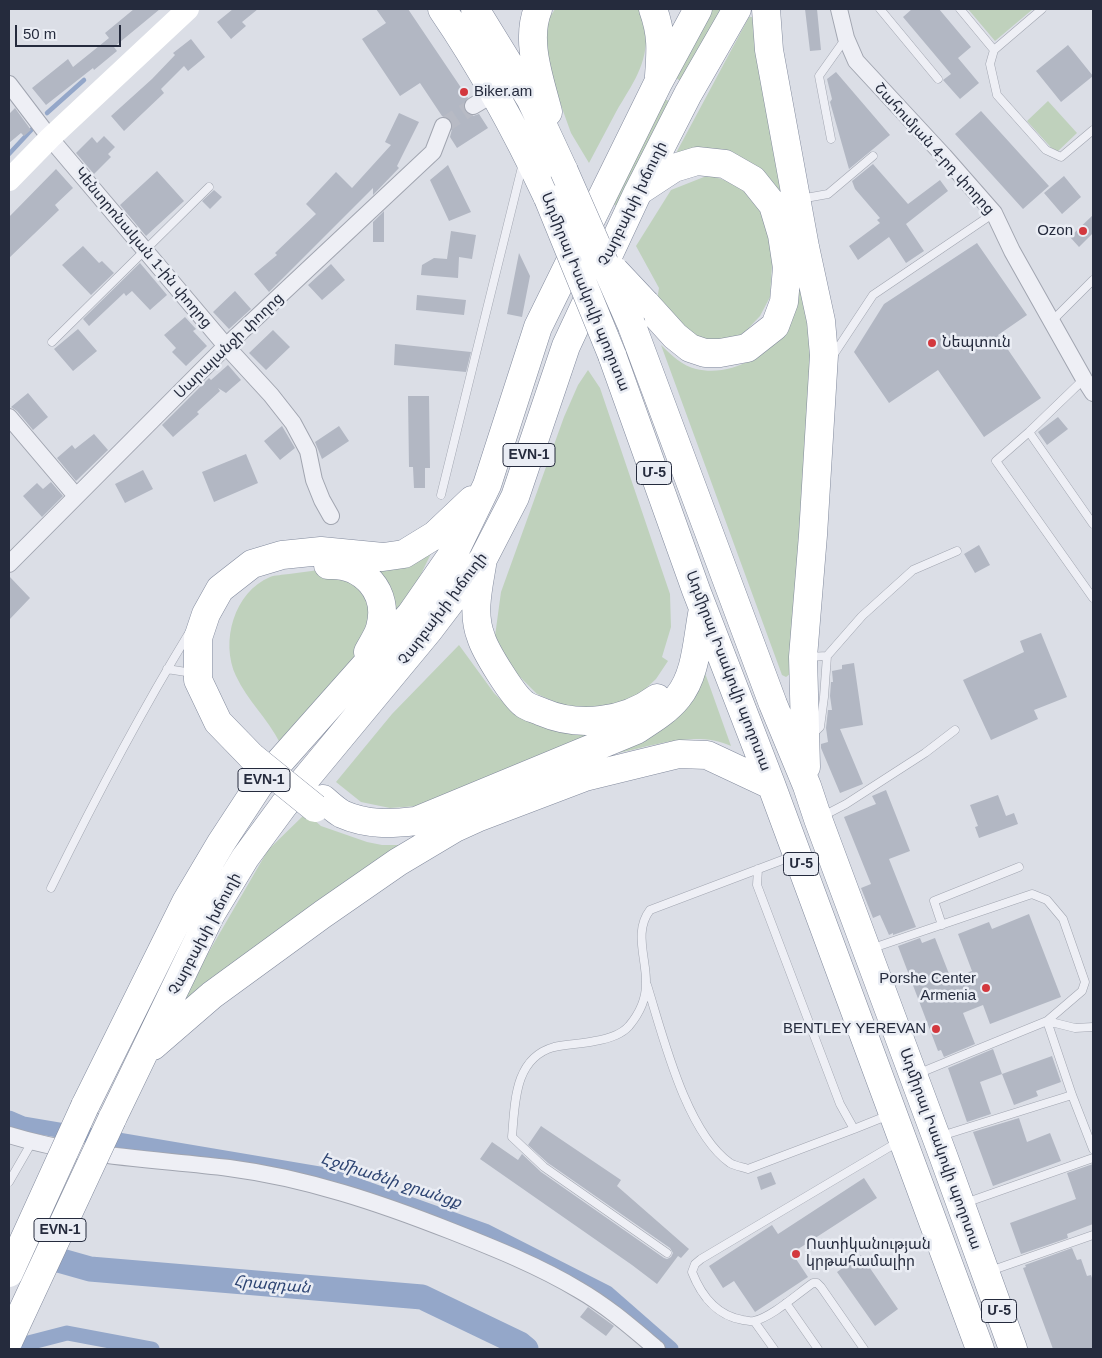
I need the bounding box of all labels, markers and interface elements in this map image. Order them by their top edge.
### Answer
scale bar [18,15,124,47]
text: 50 m [23,25,56,42]
street label: Շահումյան 4-րդ փողոց [870,79,998,219]
place label: Biker.am [474,83,532,101]
marker: Biker.am [458,86,470,98]
street label: Չարբախի խճուղի [595,139,671,269]
street label: Կենտրոնական 1-ին փողոց [71,164,215,332]
street label: Ադմիրալ Իսակովի պողոտա [537,190,633,394]
place label: Ozon [1037,222,1073,240]
marker: Ozon [1077,225,1089,237]
street label: Սարալանջի փողոց [171,289,287,403]
place label: Նեպտուն [942,334,1011,352]
marker: Նեպտուն [926,337,938,349]
road number: EVN-1 [503,444,555,466]
road number: Մ-5 [636,462,672,484]
street label: Չարբախի խճուղի [395,549,491,669]
street label: Ադմիրալ Իսակովի պողոտա [681,568,775,774]
road number: EVN-1 [238,768,290,792]
road number: Մ-5 [784,852,818,876]
street label: Չարբախի խճուղի [165,870,245,998]
place label: Porshe Center Armenia [879,970,976,1005]
marker: Porshe Center Armenia [980,982,992,994]
place label: BENTLEY YEREVAN [783,1020,926,1038]
marker: BENTLEY YEREVAN [930,1023,942,1035]
street label: Ադմիրալ Իսակովի պողոտա [895,1046,985,1252]
water label: Էջմիածնի ջրանցք [318,1149,464,1213]
road number: EVN-1 [34,1218,86,1242]
place label: Ոստիկանության կրթահամալիր [806,1236,931,1271]
marker: Ոստիկանության կրթահամալիր [790,1248,802,1260]
water label: Հրազդան [233,1272,311,1298]
road number: Մ-5 [982,1300,1016,1322]

